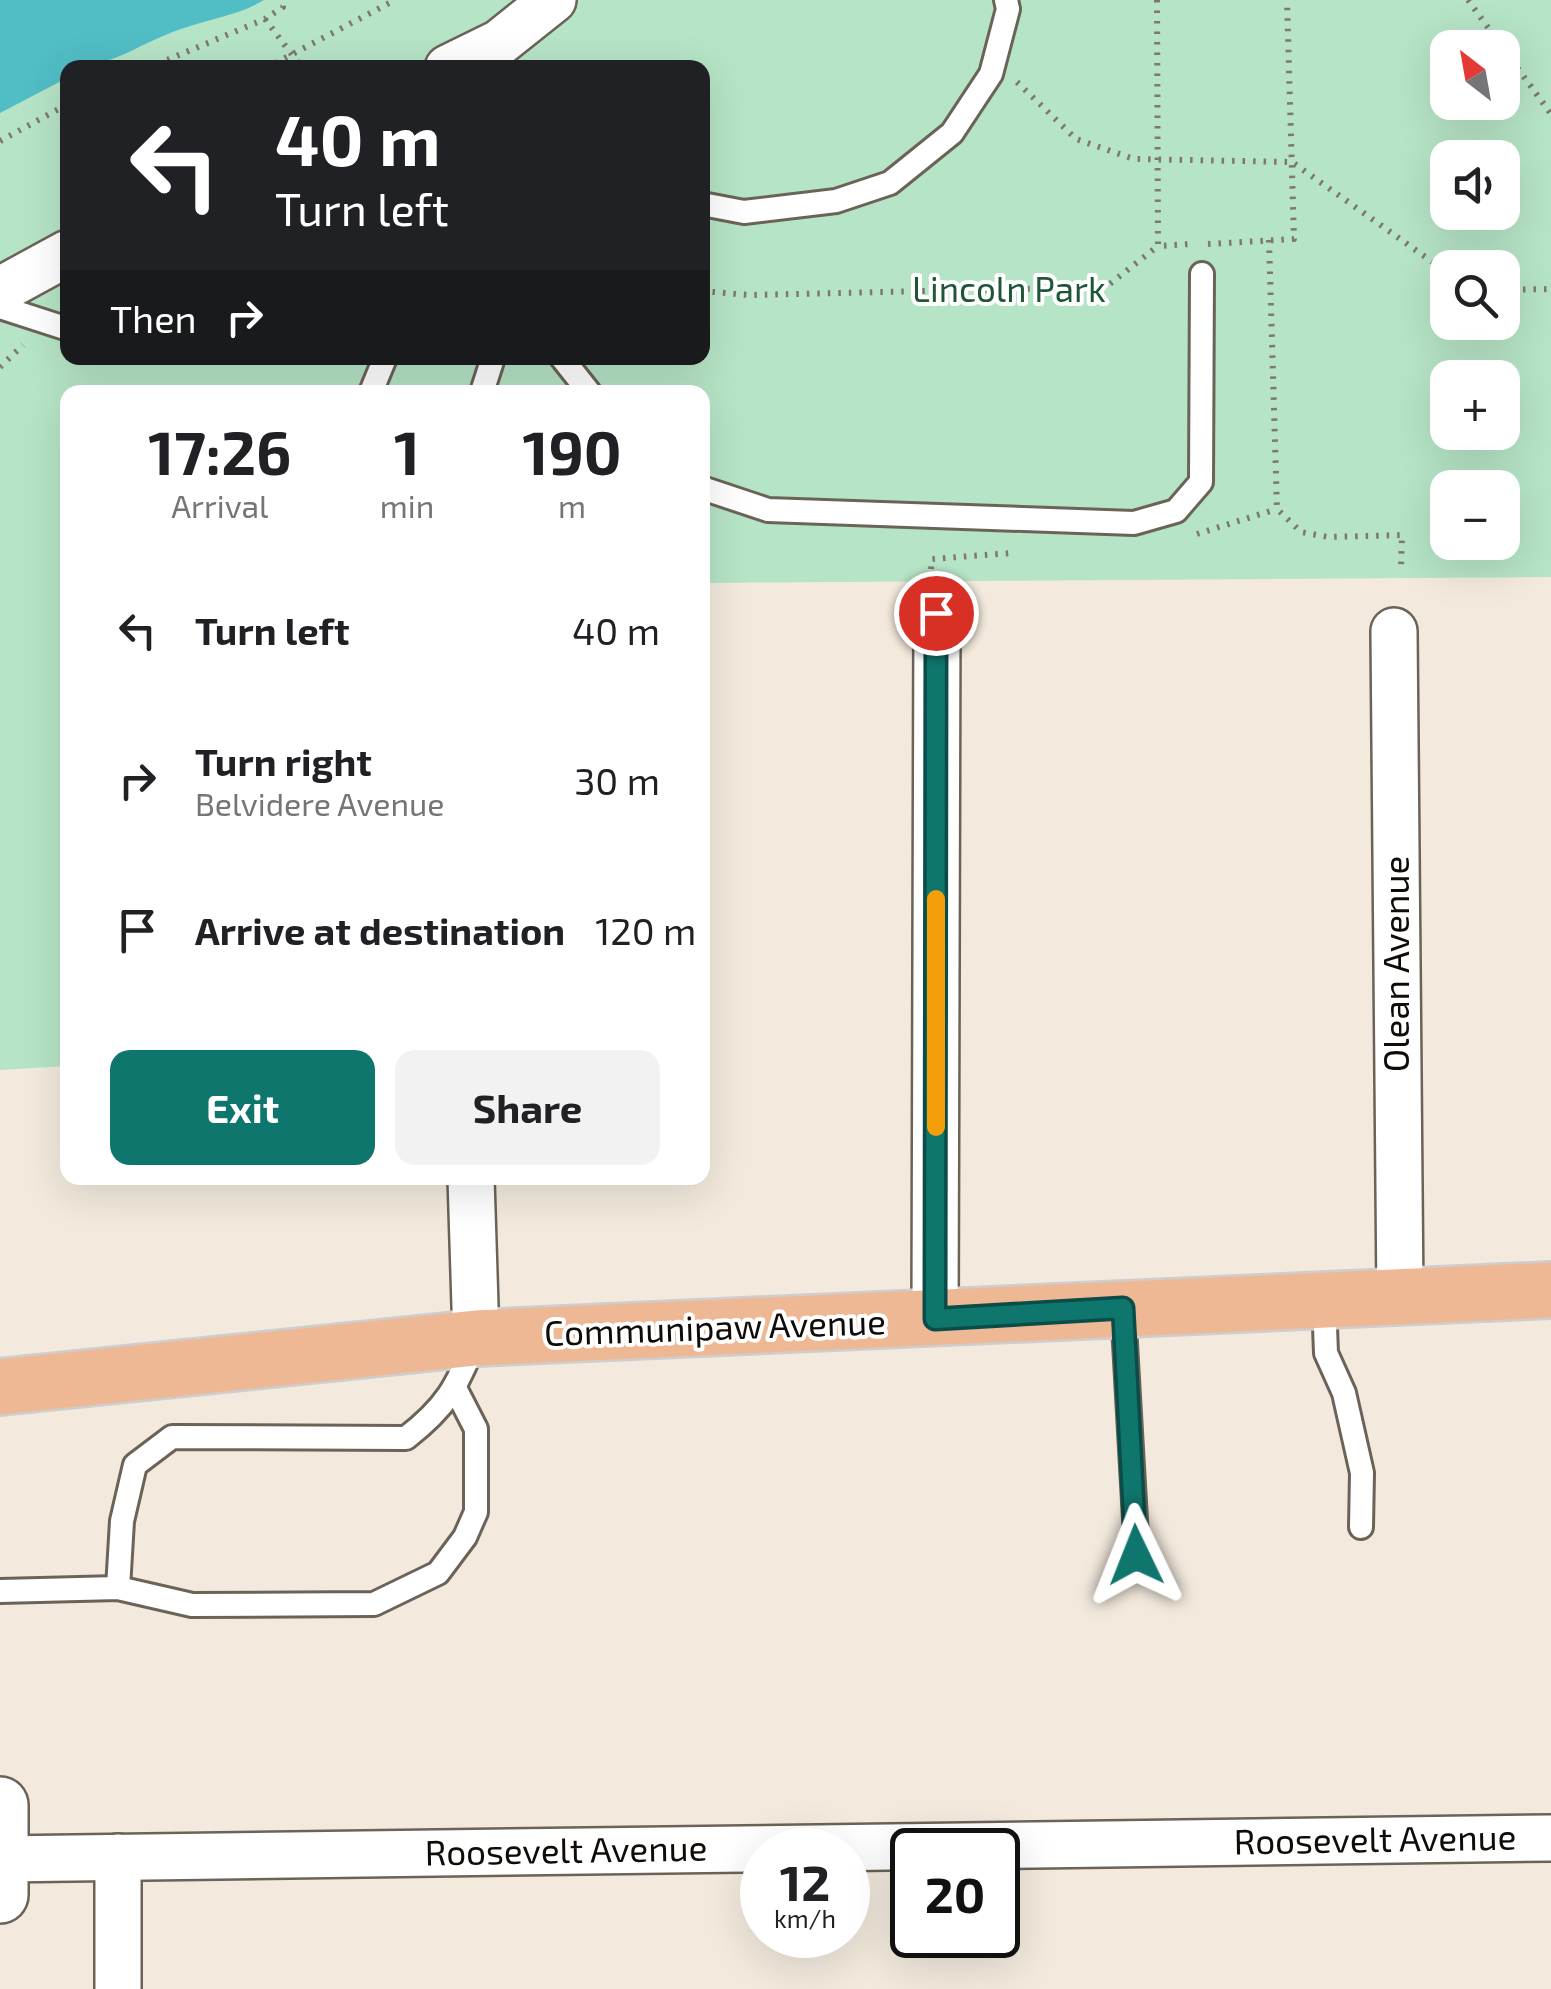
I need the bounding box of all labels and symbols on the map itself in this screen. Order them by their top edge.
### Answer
north arrow [1430,30,1520,120]
park label: Lincoln Park [912,267,1106,309]
pin [894,571,979,656]
street label: Olean Avenue [1374,856,1416,1072]
street label: Communipaw Avenue [543,1299,887,1353]
position arrow [1084,1503,1188,1607]
street label: Roosevelt Avenue [1233,1815,1517,1861]
street label: Roosevelt Avenue [424,1826,708,1872]
speed limit sign: 20 [890,1828,1020,1958]

